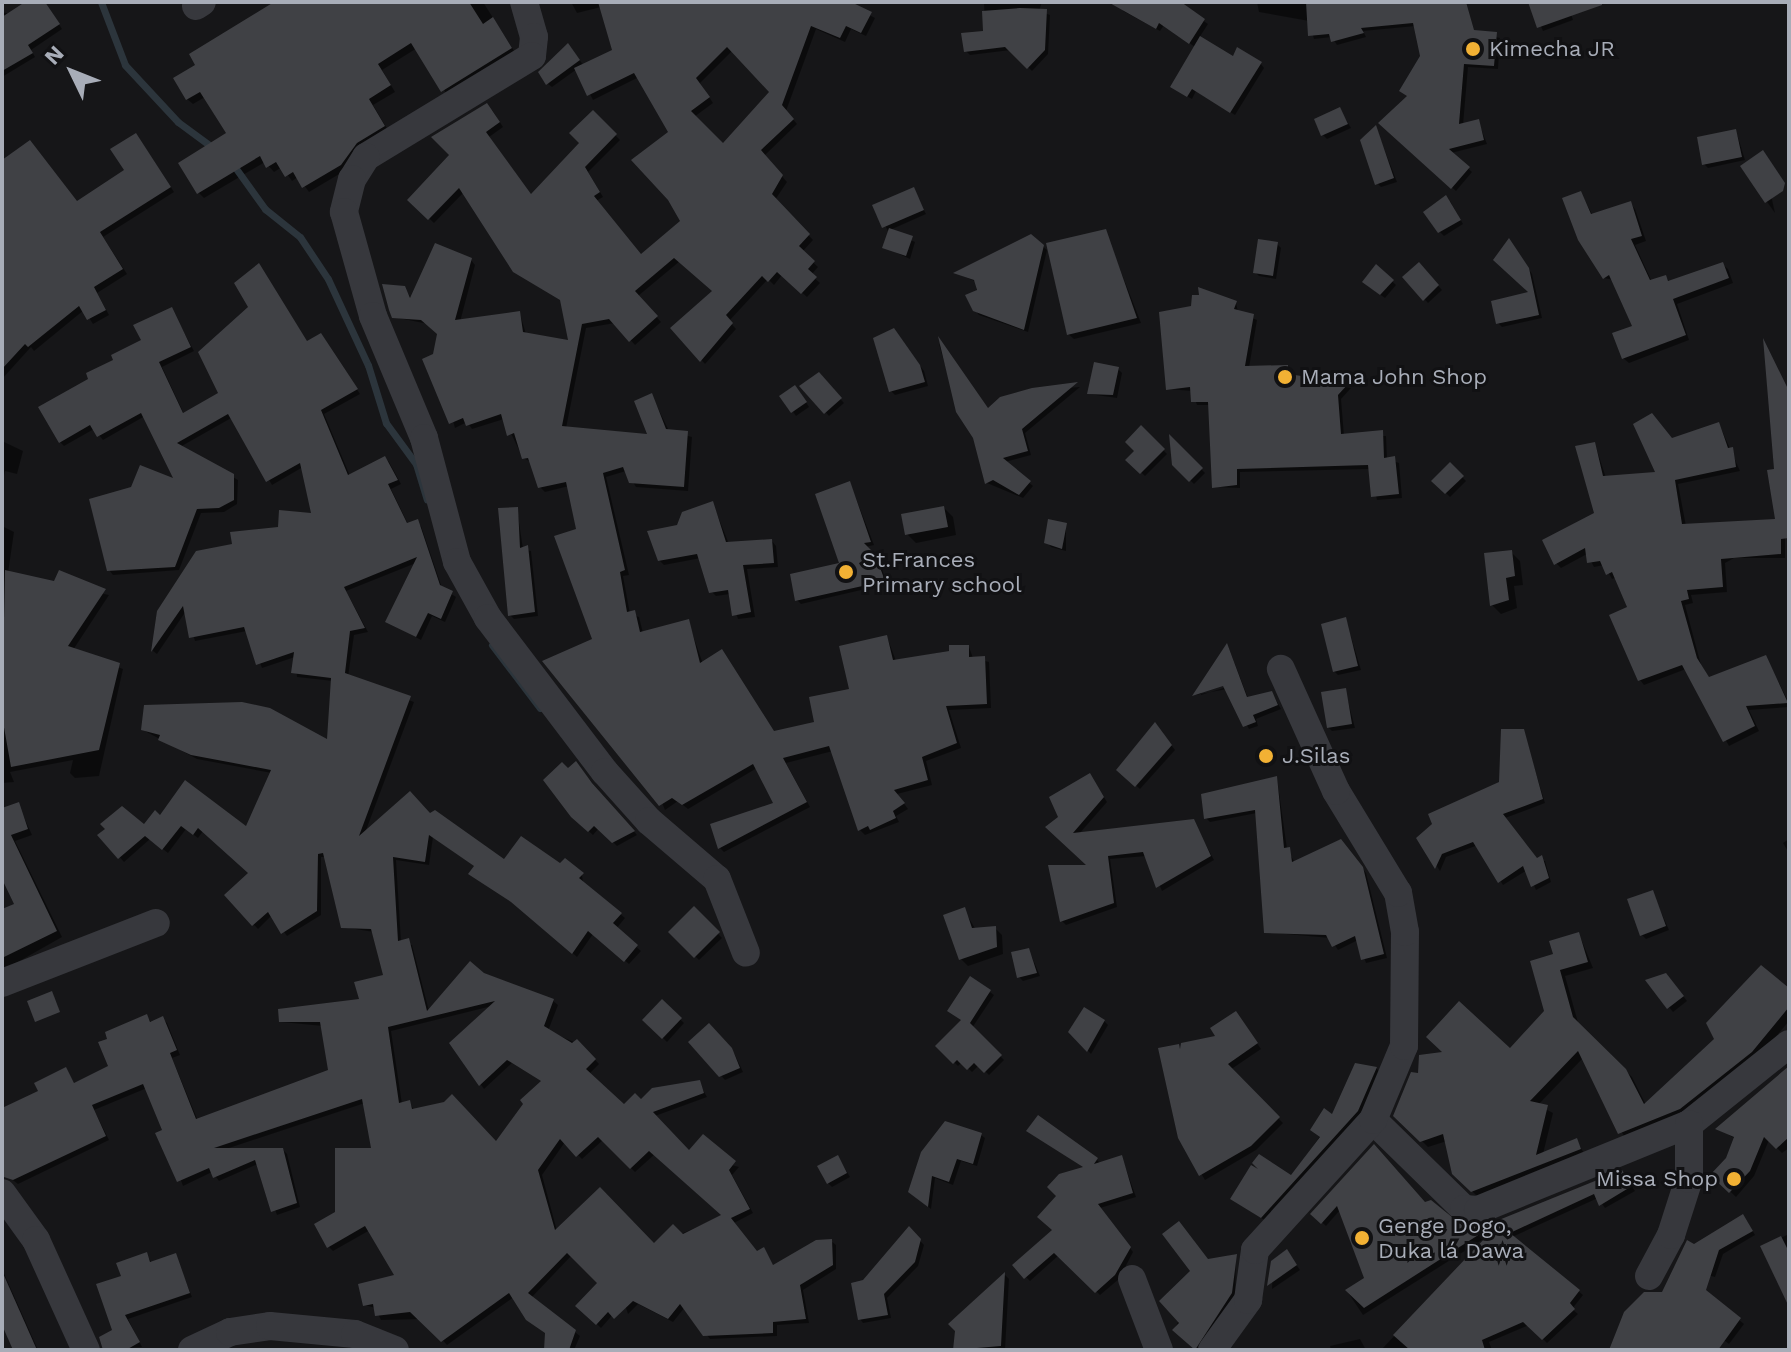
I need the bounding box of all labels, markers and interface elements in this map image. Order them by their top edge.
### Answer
north arrow [32,32,112,112]
place label: Kimecha JR [1489,36,1616,62]
marker: Kimecha JR [1464,40,1482,58]
text: N [39,41,69,70]
place label: Mama John Shop [1301,364,1488,390]
marker: Mama John Shop [1276,368,1294,386]
place label: St.Frances Primary school [862,546,1022,598]
marker: St.Frances Primary school [837,563,855,581]
place label: J.Silas [1282,743,1350,769]
marker: J.Silas [1257,747,1275,765]
place label: Missa Shop [1596,1166,1718,1192]
marker: Missa Shop [1725,1170,1743,1188]
place label: Genge Dogo, Duka lá Dawa [1378,1212,1525,1264]
marker: Genge Dogo, Duka lá Dawa [1353,1229,1371,1247]

